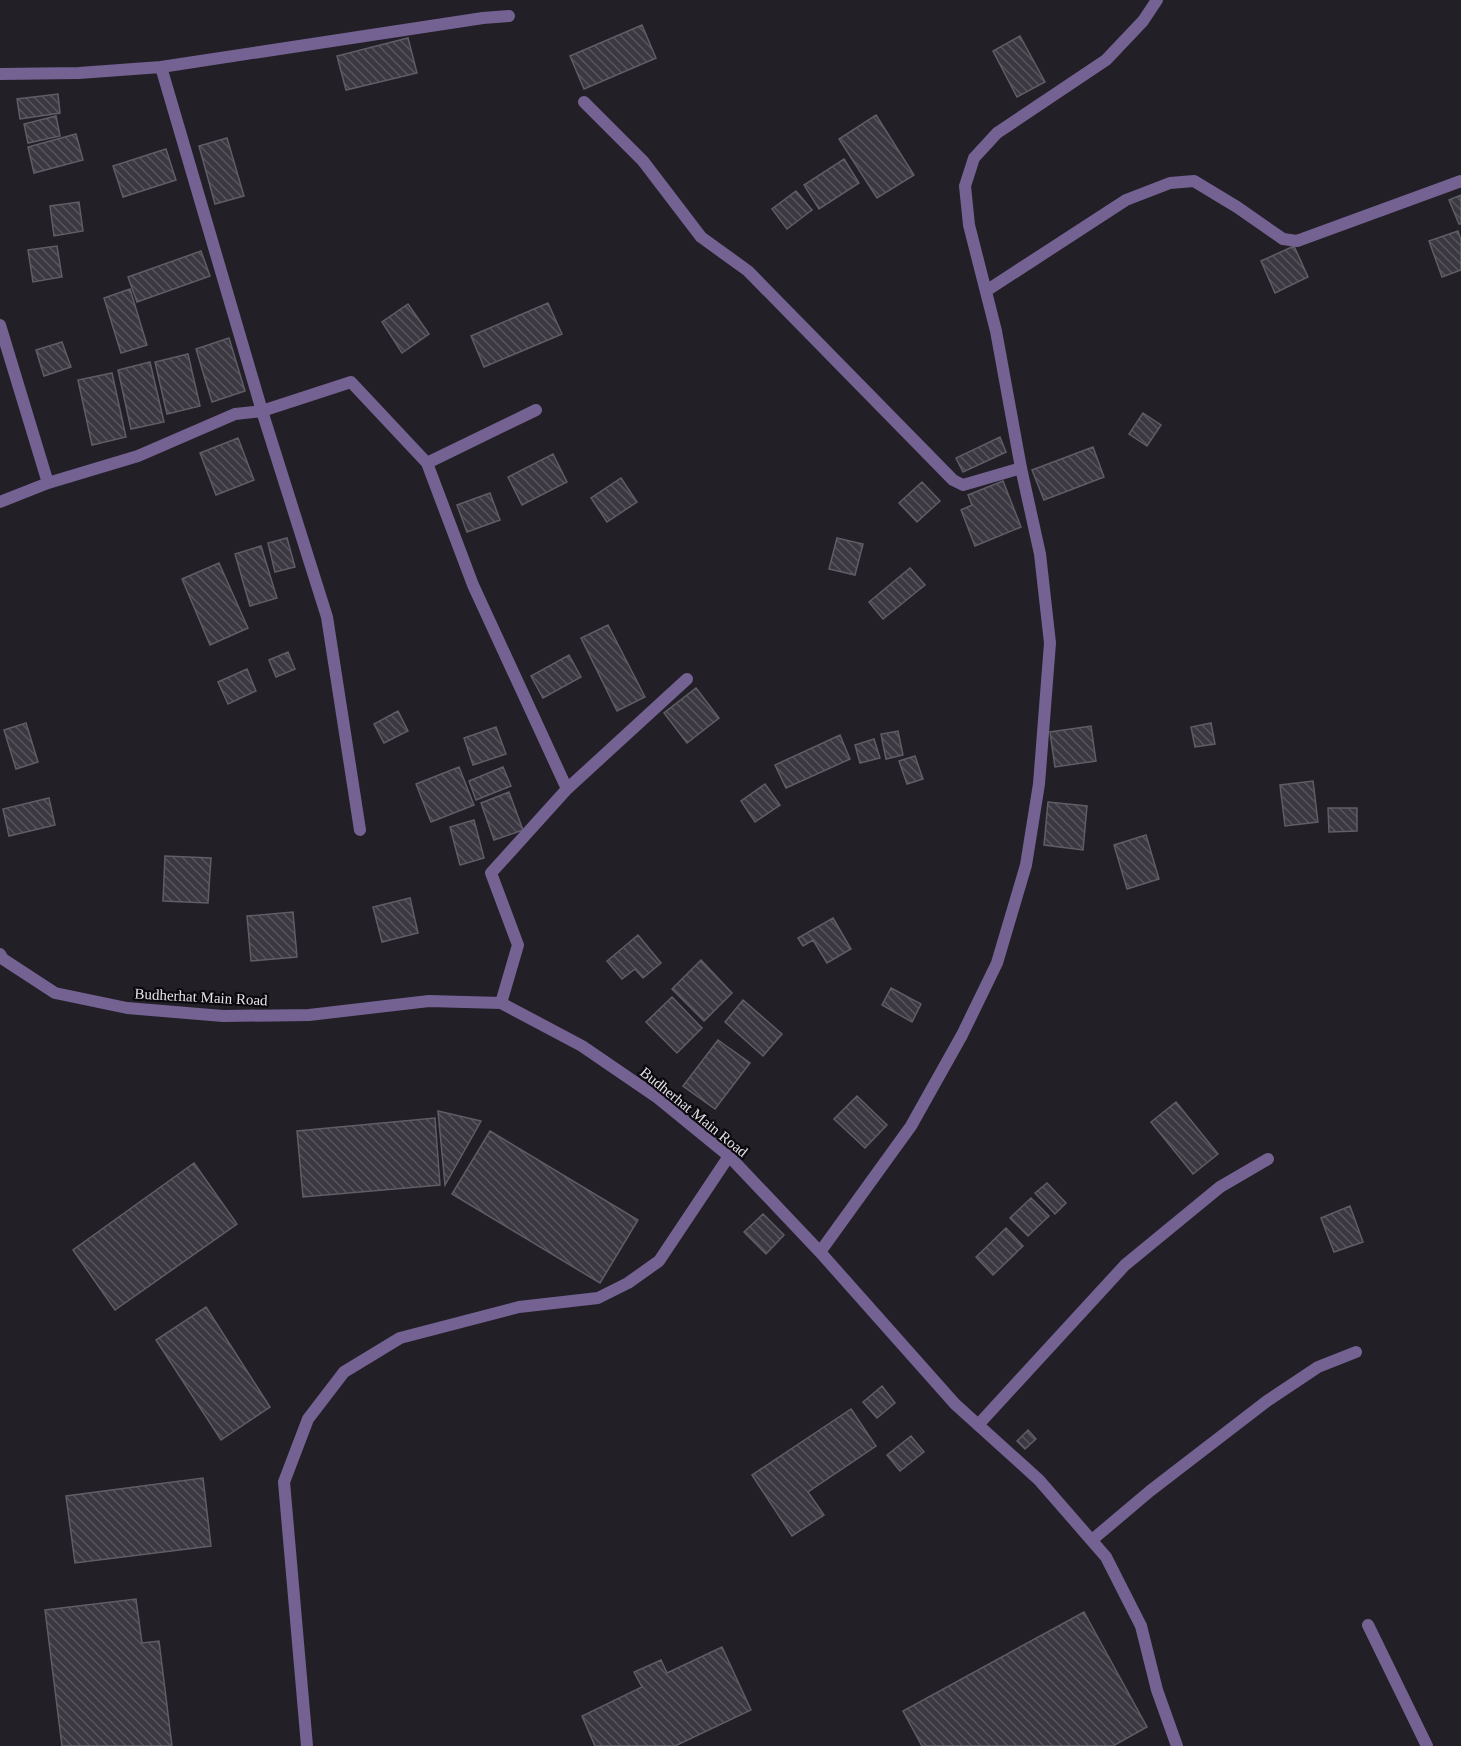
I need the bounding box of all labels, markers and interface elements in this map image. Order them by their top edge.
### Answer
street label: Budherhat Main Road [134,986,268,1009]
street label: Budherhat Main Road [637,1064,751,1160]

